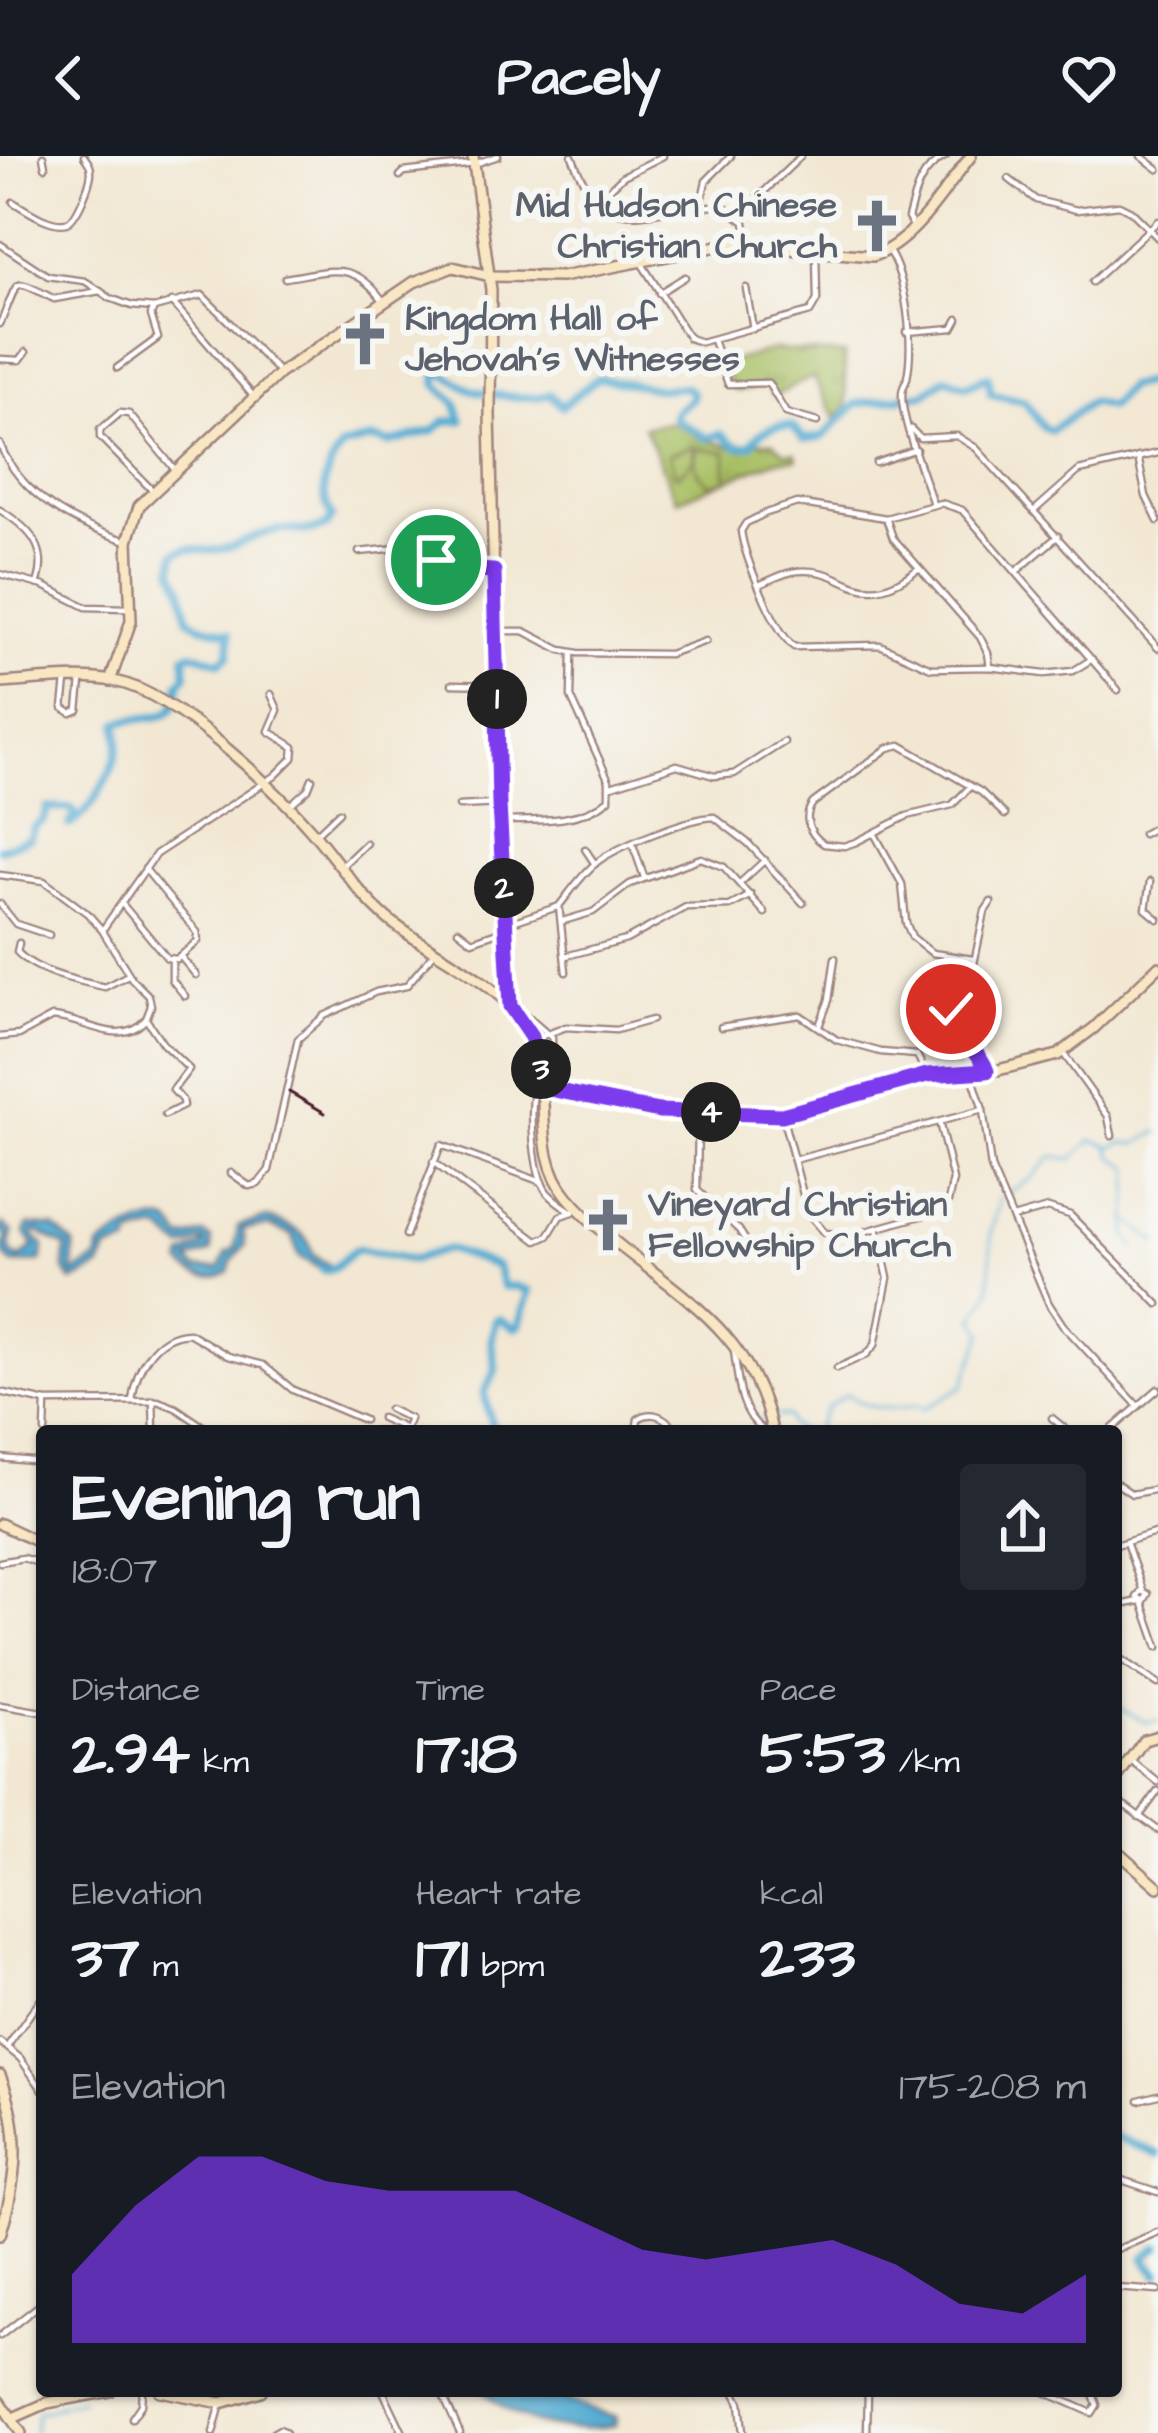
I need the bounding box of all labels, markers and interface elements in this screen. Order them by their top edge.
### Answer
text: Pacely [497,41,661,116]
icon: back [36,45,102,111]
icon: heart [1056,45,1122,111]
place label: Mid Hudson Chinese Christian Church [516,180,838,272]
church icon: Mid Hudson Chinese Christian Church [848,197,906,255]
place label: Kingdom Hall of Jehovah's Witnesses [404,293,740,385]
church icon: Kingdom Hall of Jehovah's Witnesses [336,310,394,368]
pin [385,509,487,611]
icon: arrive [403,527,469,593]
pin: 1 [467,669,527,729]
text: 1 [495,676,499,722]
pin: 2 [474,858,534,918]
text: 2 [495,865,513,911]
pin [900,958,1002,1060]
icon: check [918,976,984,1042]
pin: 3 [511,1039,571,1099]
text: 3 [533,1046,549,1092]
pin: 4 [681,1082,741,1142]
text: 4 [700,1089,722,1135]
place label: Vineyard Christian Fellowship Church [647,1179,952,1271]
church icon: Vineyard Christian Fellowship Church [579,1196,637,1254]
text: Evening run [72,1454,420,1546]
button: share [960,1464,1086,1590]
text: 18:07 [72,1545,157,1599]
text: Distance [72,1667,200,1713]
text: Time [416,1667,485,1713]
text: Pace [760,1667,837,1713]
text: 2.94 [72,1713,190,1796]
text: 17:18 [416,1713,517,1796]
text: 5:53 [760,1713,886,1796]
text: km [190,1739,249,1785]
text: /km [886,1739,960,1785]
text: Elevation [72,1871,202,1917]
text: Heart rate [416,1871,582,1917]
text: kcal [760,1871,823,1917]
text: 37 [72,1917,139,2000]
text: 171 [416,1917,468,2000]
text: 233 [760,1917,855,2000]
text: m [139,1943,178,1989]
text: bpm [468,1943,544,1989]
text: Elevation [72,2061,226,2115]
text: 175–208 m [899,2061,1086,2115]

